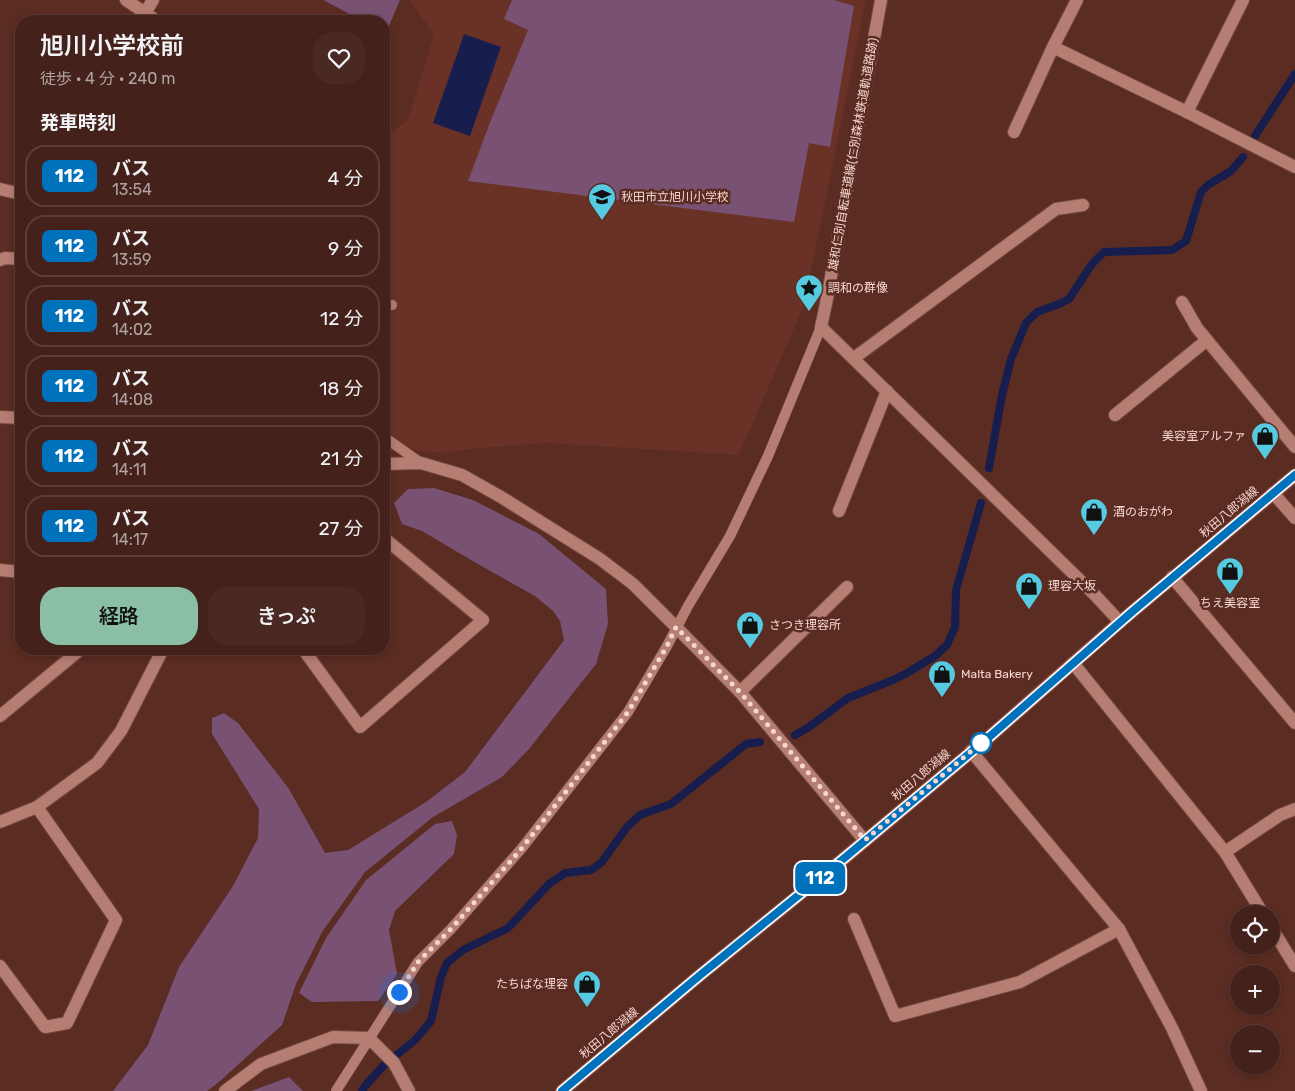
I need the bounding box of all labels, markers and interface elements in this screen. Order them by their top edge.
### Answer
text: 旭川小学校前 [40,32,184,60]
button: heart [313,32,365,84]
street label: 雄和仁別自転車道線(仁別森林鉄道軌道路跡) [826,37,880,271]
text: 徒歩 · 4 分 · 240 m [40,69,176,88]
text: 発車時刻 [40,111,116,134]
text: バス [112,157,150,180]
text: 112 [55,165,84,187]
text: 4 分 [328,167,363,190]
text: 13:54 [112,180,152,199]
school or university icon: 秋田市立旭川小学校 [587,182,617,221]
place label: 秋田市立旭川小学校 [621,190,729,204]
text: バス [112,227,150,250]
text: 112 [55,235,84,257]
text: 9 分 [328,237,363,260]
text: 13:59 [112,250,152,269]
place icon: 調和の群像 [794,273,824,312]
place label: 調和の群像 [828,281,888,295]
text: バス [112,297,150,320]
text: 112 [55,305,84,327]
text: 12 分 [320,307,363,330]
text: 14:02 [112,320,152,339]
text: バス [112,367,150,390]
text: 112 [55,375,84,397]
text: 18 分 [319,377,363,400]
text: 14:08 [112,390,153,409]
shop icon: 美容室アルファ [1250,421,1280,460]
place label: 美容室アルファ [1162,429,1246,443]
text: バス [112,437,150,460]
text: 112 [55,445,84,467]
text: 21 分 [320,447,363,470]
text: 14:11 [112,460,147,479]
street label: 秋田八郎潟線 [1197,483,1261,541]
shop icon: 酒のおがわ [1079,497,1109,536]
place label: 酒のおがわ [1113,505,1173,519]
text: バス [112,507,150,530]
text: 112 [55,515,84,537]
text: 27 分 [318,517,363,540]
text: 14:17 [112,530,148,549]
shop icon: ちえ美容室 [1215,556,1245,595]
shop icon: 理容大坂 [1014,571,1044,610]
place label: 理容大坂 [1048,579,1096,593]
button: 経路 [40,587,198,645]
button: きっぷ [208,587,365,645]
place label: ちえ美容室 [1200,596,1260,610]
shop icon: さつき理容所 [735,610,765,649]
place label: さつき理容所 [769,618,841,632]
shop icon: Malta Bakery [927,659,957,698]
place label: Malta Bakery [961,667,1033,681]
unlabelled marker [970,732,992,754]
street label: 秋田八郎潟線 [889,746,953,804]
line badge: 112 [791,862,849,894]
text: 112 [805,867,835,889]
map controls [1230,905,1280,1075]
button: locate [1230,905,1280,955]
button: + [1230,965,1280,1015]
shop icon: たちばな理容 [572,969,602,1008]
place label: たちばな理容 [496,977,568,991]
your location [387,980,412,1005]
street label: 秋田八郎潟線 [577,1004,641,1062]
button: − [1230,1025,1280,1075]

